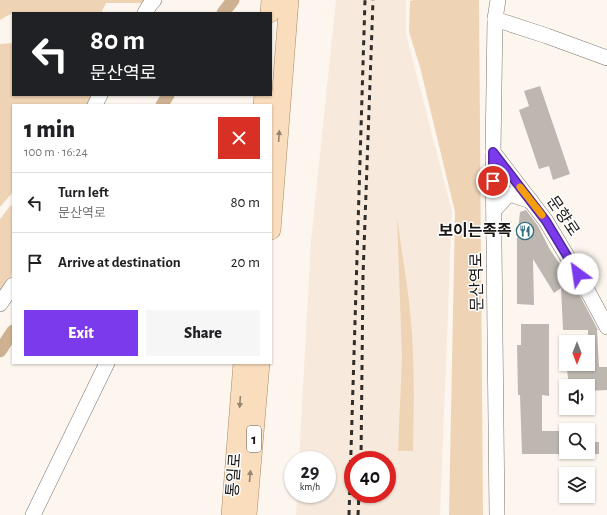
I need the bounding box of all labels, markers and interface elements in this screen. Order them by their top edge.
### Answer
text: 80 m [90,27,145,55]
icon: left [24,28,76,80]
text: 문산역로 [90,65,156,83]
button: close [218,117,260,159]
text: 1 min [24,118,75,142]
one-way arrow [275,130,282,142]
text: 100 m · 16:24 [24,146,88,159]
pin [476,164,510,198]
icon: arrive [482,170,504,192]
text: Turn left [58,185,109,200]
icon: left [24,192,46,214]
street label: 문향로 [544,193,582,239]
text: 80 m [230,195,260,210]
text: 문산역로 [58,207,106,220]
restaurant icon: 보이는족족 [515,221,535,241]
place label: 보이는족족 [438,222,512,239]
icon: arrive [24,252,46,274]
street label: 문산역로 [468,252,486,312]
position arrow [557,253,599,295]
text: Arrive at destination [58,255,181,270]
text: 20 m [231,255,260,270]
button: Exit [24,310,138,356]
button: Share [146,310,260,356]
north arrow [559,335,595,371]
map controls [559,335,595,503]
button: sound [559,379,595,415]
one-way arrow [237,396,244,408]
button: search [559,423,595,459]
road number: 1 [247,426,261,452]
speed limit sign: 40 [344,451,396,503]
street label: 통일로 [224,452,244,498]
text: 29 [300,462,320,482]
button: layers [559,467,595,503]
one-way arrow [247,470,254,482]
text: km/h [300,482,320,492]

